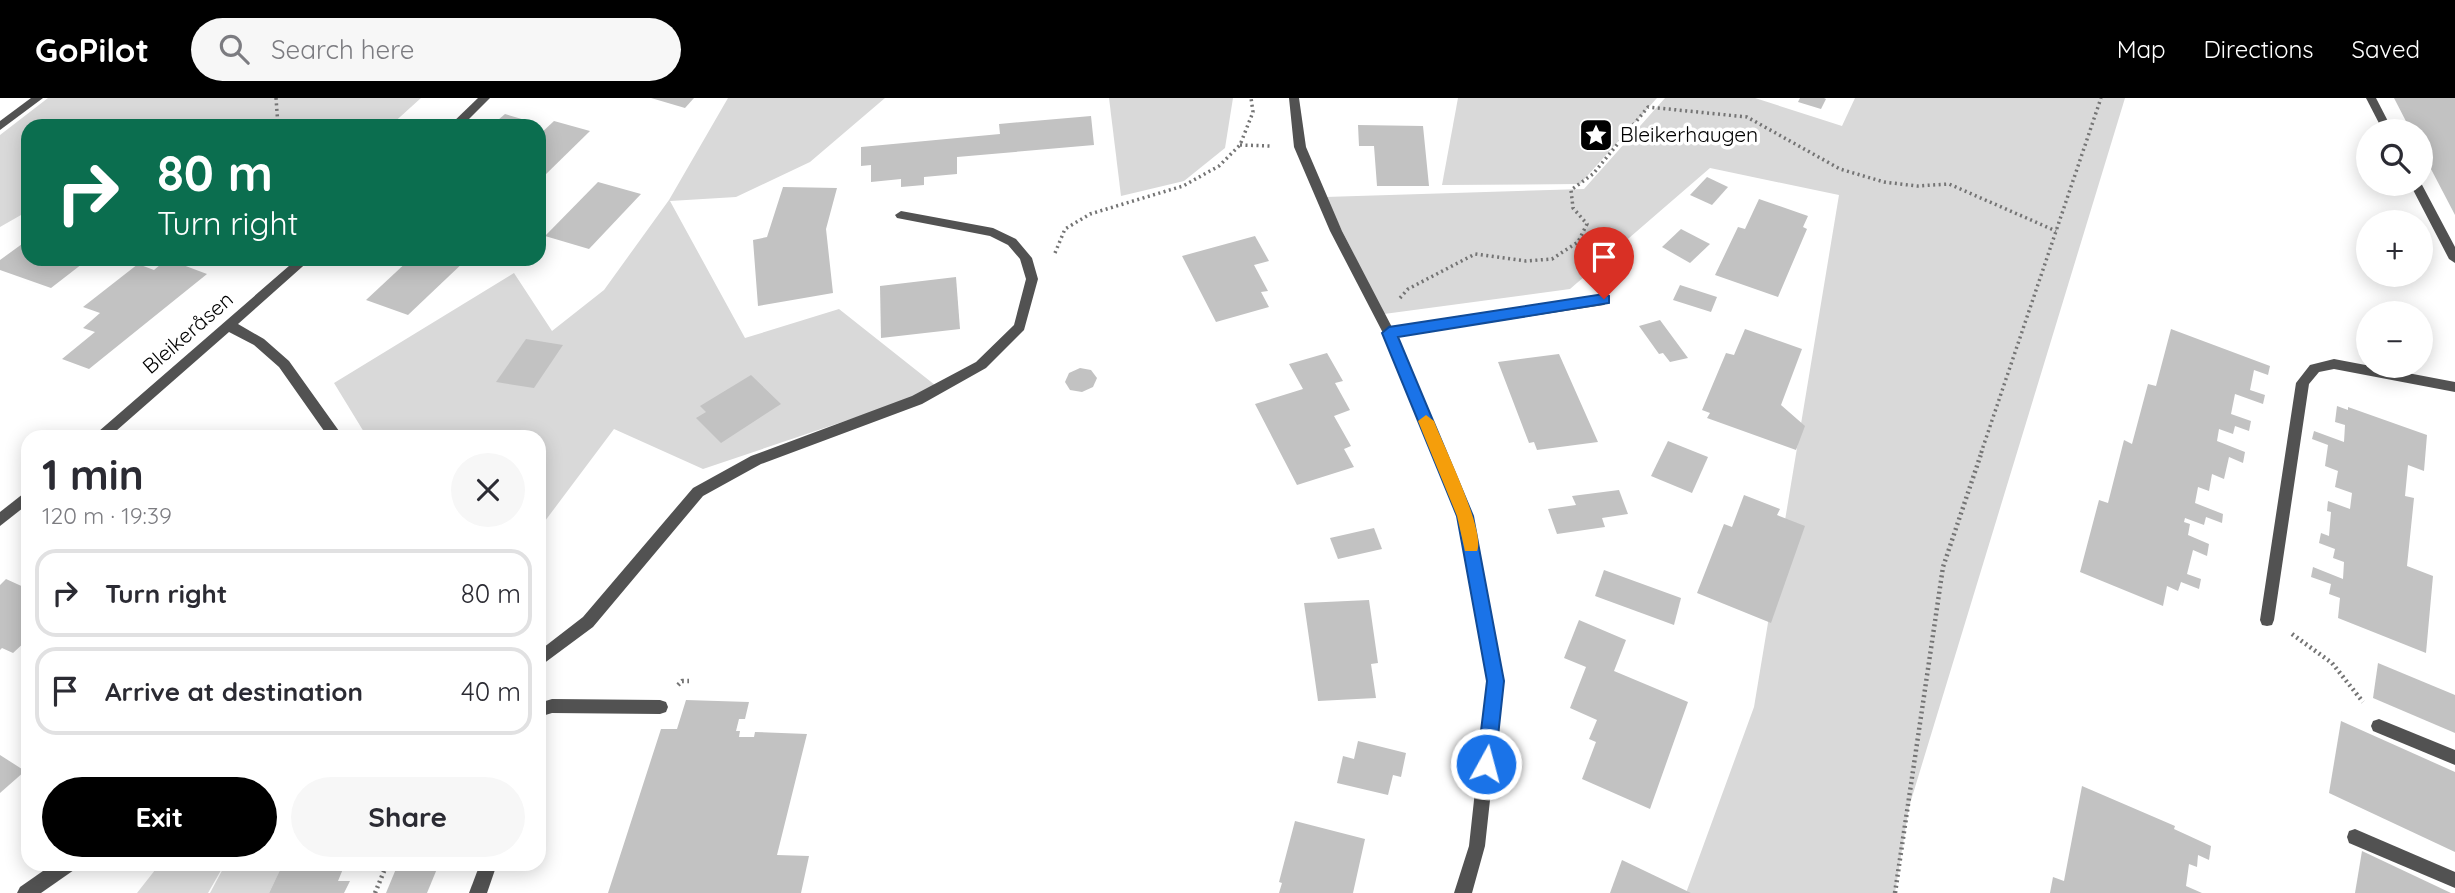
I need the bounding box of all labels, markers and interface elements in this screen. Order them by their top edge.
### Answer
search box [191,18,681,81]
text: GoPilot [35,29,149,70]
icon: search [215,30,253,68]
text: Search here [271,33,414,66]
text: Map [2117,34,2166,64]
text: Directions [2204,34,2314,64]
text: Saved [2352,34,2420,64]
place icon: Bleikerhaugen [1577,116,1615,154]
map controls [2356,119,2433,378]
button: search [2356,119,2433,196]
place label: Bleikerhaugen [1620,121,1758,147]
text: 80 m [157,142,273,203]
icon: right [42,147,133,238]
text: Turn right [157,203,298,243]
button: + [2356,210,2433,287]
pin [1574,227,1634,299]
icon: arrive [1585,238,1623,276]
street label: Bleikeråsen [137,286,238,379]
button: − [2356,301,2433,378]
text: 1 min [42,448,144,501]
button: close [451,453,525,527]
text: 120 m · 19:39 [42,501,172,530]
icon: right [46,574,84,612]
text: Turn right [105,577,227,610]
text: 80 m [461,577,521,610]
icon: arrive [46,672,84,710]
text: Arrive at destination [105,675,363,708]
text: 40 m [461,675,521,708]
position arrow [1449,727,1523,801]
button: Exit [42,777,277,857]
button: Share [291,777,525,857]

